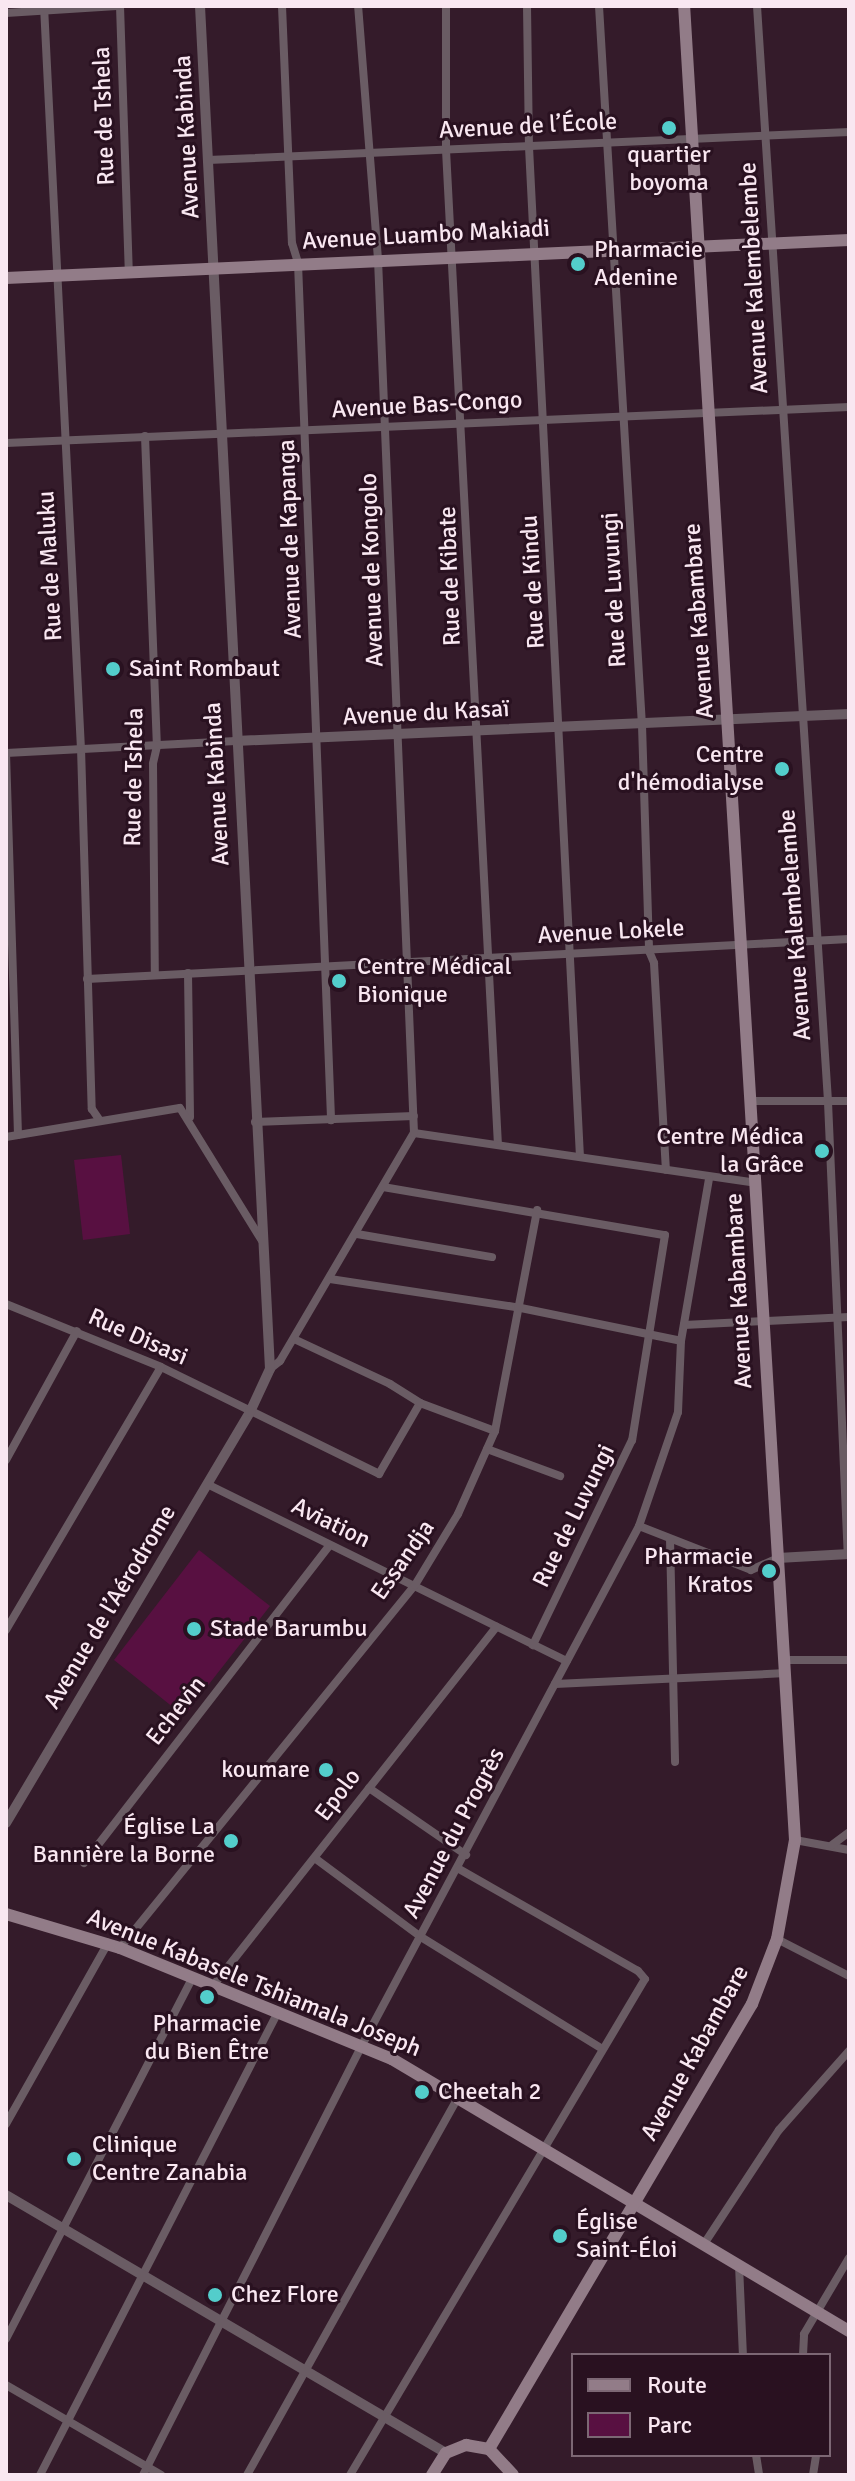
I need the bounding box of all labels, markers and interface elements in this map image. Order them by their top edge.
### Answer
street label: Rue de Tshela [87,46,121,186]
street label: Avenue Kabinda [168,54,206,220]
street label: Avenue de l’École [438,107,618,145]
marker: quartier boyoma [660,119,678,137]
place label: quartier boyoma [627,141,711,197]
street label: Avenue Kalembelembe [734,161,774,395]
street label: Avenue Luambo Makiadi [301,214,551,256]
place label: Pharmacie Adenine [594,236,703,292]
marker: Pharmacie Adenine [569,255,587,273]
street label: Avenue Bas-Congo [331,386,523,424]
street label: Avenue de Kapanga [272,439,308,639]
street label: Avenue de Kongolo [354,472,390,668]
street label: Rue de Maluku [32,490,68,642]
street label: Rue de Kibate [433,506,467,646]
street label: Rue de Luvungi [596,512,632,668]
street label: Rue de Kindu [515,514,551,650]
street label: Avenue Kabambare [678,522,720,720]
place label: Saint Rombaut [129,655,280,683]
marker: Saint Rombaut [104,660,122,678]
street label: Avenue du Kasaï [342,694,510,732]
street label: Avenue Kabinda [198,701,236,867]
street label: Rue de Tshela [118,707,150,847]
place label: Centre d'hémodialyse [618,741,764,797]
marker: Centre d'hémodialyse [771,758,793,780]
street label: Avenue Kalembelembe [773,808,817,1042]
street label: Avenue Lokele [537,914,685,950]
place label: Centre Médical Bionique [357,953,512,1009]
marker: Centre Médical Bionique [328,970,350,992]
place label: Centre Médica la Grâce [656,1123,804,1179]
marker: Centre Médica la Grâce [811,1140,833,1162]
street label: Avenue Kabambare [719,1192,759,1390]
street label: Rue Disasi [84,1302,192,1372]
street label: Rue de Luvungi [527,1440,621,1592]
street label: Aviation [287,1492,375,1554]
street label: Avenue de l’Aérodrome [38,1500,182,1714]
street label: Essandja [365,1514,441,1606]
place label: Pharmacie Kratos [644,1543,753,1599]
marker: Pharmacie Kratos [760,1562,778,1580]
place label: Stade Barumbu [210,1615,367,1643]
marker: Stade Barumbu [185,1620,203,1638]
street label: Echevin [140,1671,212,1751]
street label: Avenue du Progrès [397,1743,511,1923]
place label: koumare [221,1756,310,1784]
marker: koumare [317,1761,335,1779]
street label: Epolo [309,1763,367,1827]
place label: Église La Bannière la Borne [32,1813,215,1869]
marker: Église La Bannière la Borne [222,1832,240,1850]
street label: Avenue Kabasele Tshiamala Joseph [83,1903,425,2063]
street label: Avenue Kabambare [635,1960,755,2146]
marker: Pharmacie du Bien Être [198,1988,216,2006]
place label: Pharmacie du Bien Être [145,2010,269,2066]
place label: Cheetah 2 [438,2078,541,2106]
marker: Cheetah 2 [413,2083,431,2101]
place label: Clinique Centre Zanabia [92,2131,247,2187]
marker: Clinique Centre Zanabia [63,2148,85,2170]
place label: Église Saint-Éloi [576,2208,677,2264]
marker: Église Saint-Éloi [551,2227,569,2245]
place label: Chez Flore [231,2281,339,2309]
marker: Chez Flore [206,2286,224,2304]
legend [571,2353,831,2457]
text: Route [647,2370,707,2400]
text: Parc [647,2410,692,2440]

